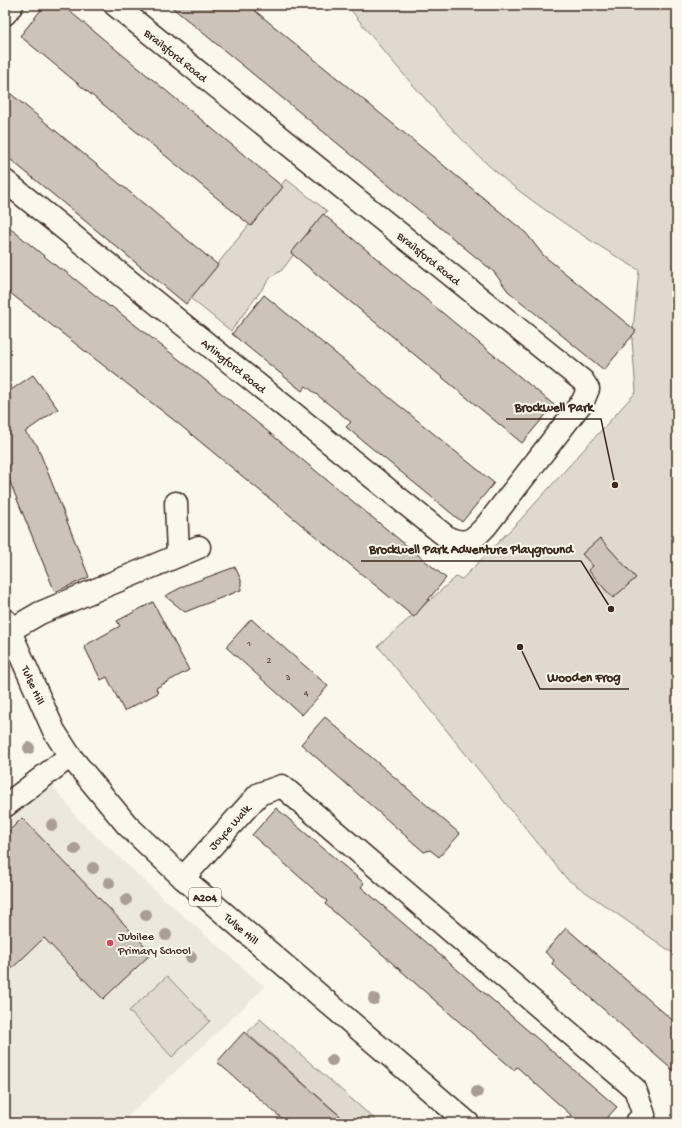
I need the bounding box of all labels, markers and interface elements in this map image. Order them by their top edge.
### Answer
street label: Brailsford Road [140,26,210,87]
street label: Brailsford Road [393,229,463,290]
street label: Arlingford Road [197,337,269,398]
callout: Brockwell Park [506,394,601,419]
text: Brockwell Park [514,401,595,416]
callout: Brockwell Park Adventure Playground [361,536,581,561]
text: Brockwell Park Adventure Playground [368,543,574,558]
house number: 1 [246,638,251,650]
house number: 2 [267,655,272,667]
street label: Tulse Hill [17,663,47,708]
callout: Wooden Frog [540,664,629,689]
text: Wooden Frog [546,671,621,686]
house number: 3 [284,672,291,684]
house number: 4 [304,688,309,700]
street label: Joyce Walk [207,801,256,854]
road number: A204 [189,888,221,906]
street label: Tulse Hill [219,911,261,949]
place label: Jubilee Primary School [117,931,191,959]
marker: Jubilee Primary School [105,938,115,948]

